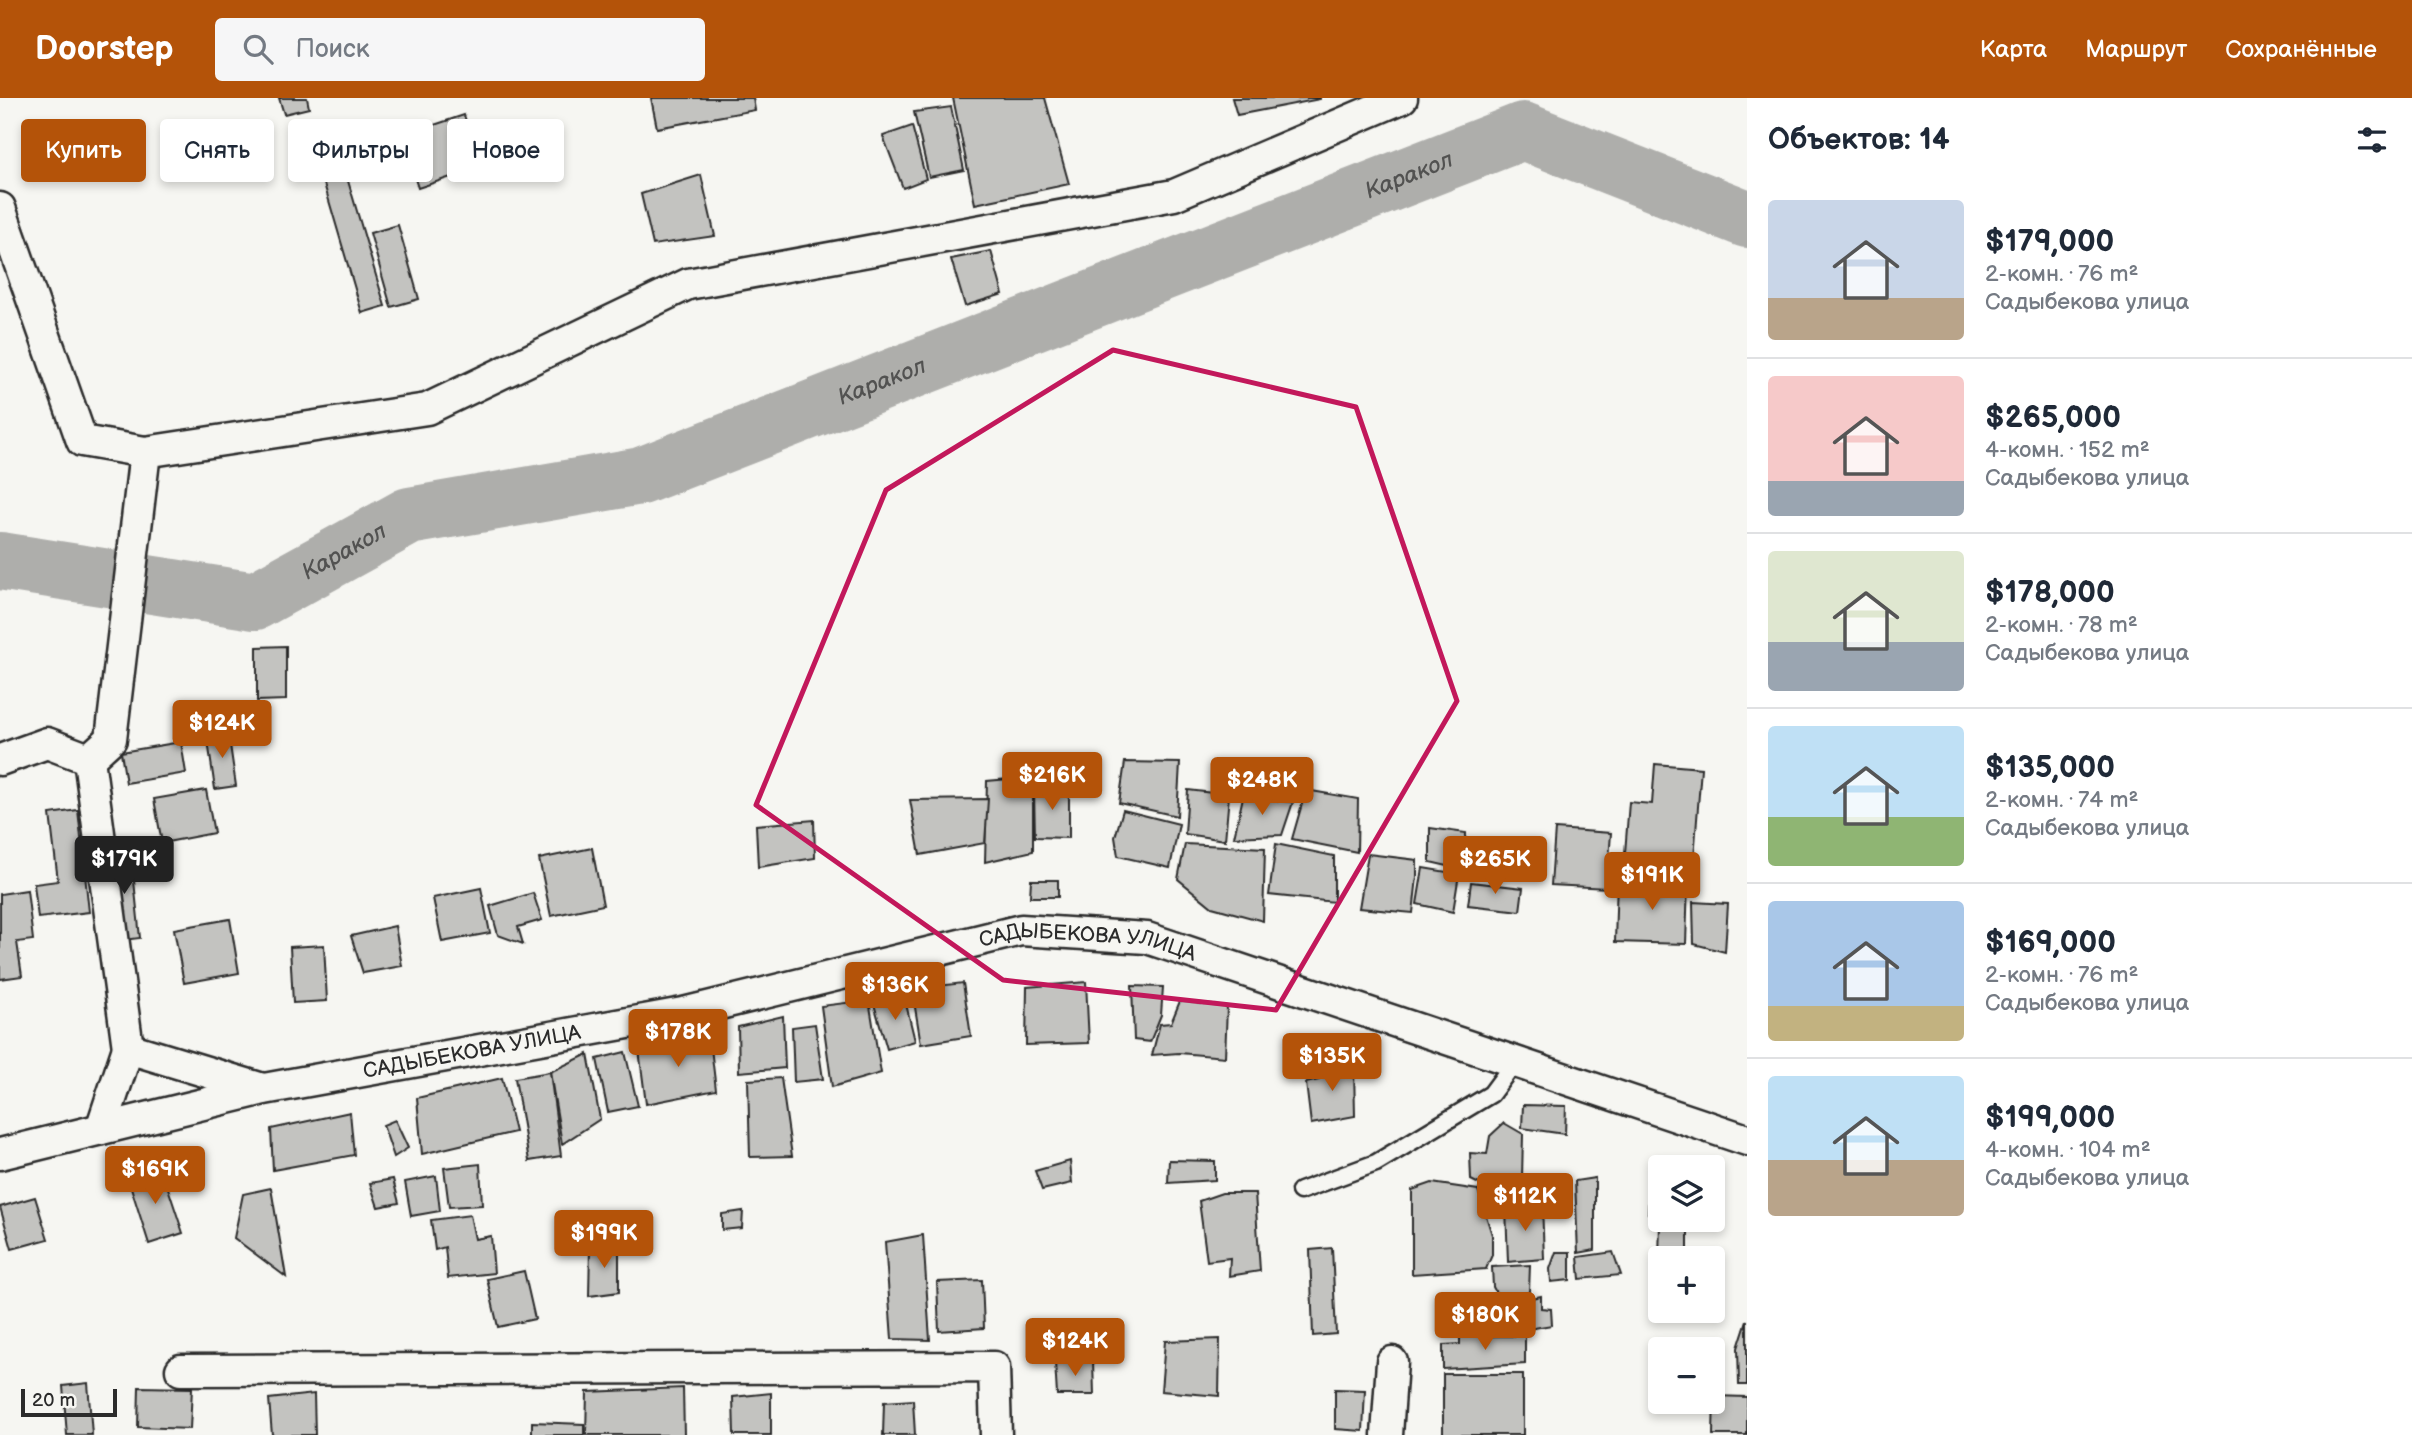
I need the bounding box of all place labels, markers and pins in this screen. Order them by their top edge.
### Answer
pin: $124K [173,700,271,760]
pin: $216K [1003,752,1101,812]
pin: $248K [1213,758,1311,817]
pin: $179K [75,836,173,896]
pin: $265K [1446,836,1544,896]
pin: $191K [1603,852,1701,912]
pin: $136K [846,962,944,1022]
pin: $178K [629,1010,727,1069]
pin: $135K [1283,1034,1381,1093]
pin: $169K [106,1146,204,1206]
pin: $112K [1476,1174,1574,1233]
pin: $199K [555,1210,653,1270]
pin: $180K [1436,1292,1534,1352]
pin: $124K [1026,1318,1124,1378]

